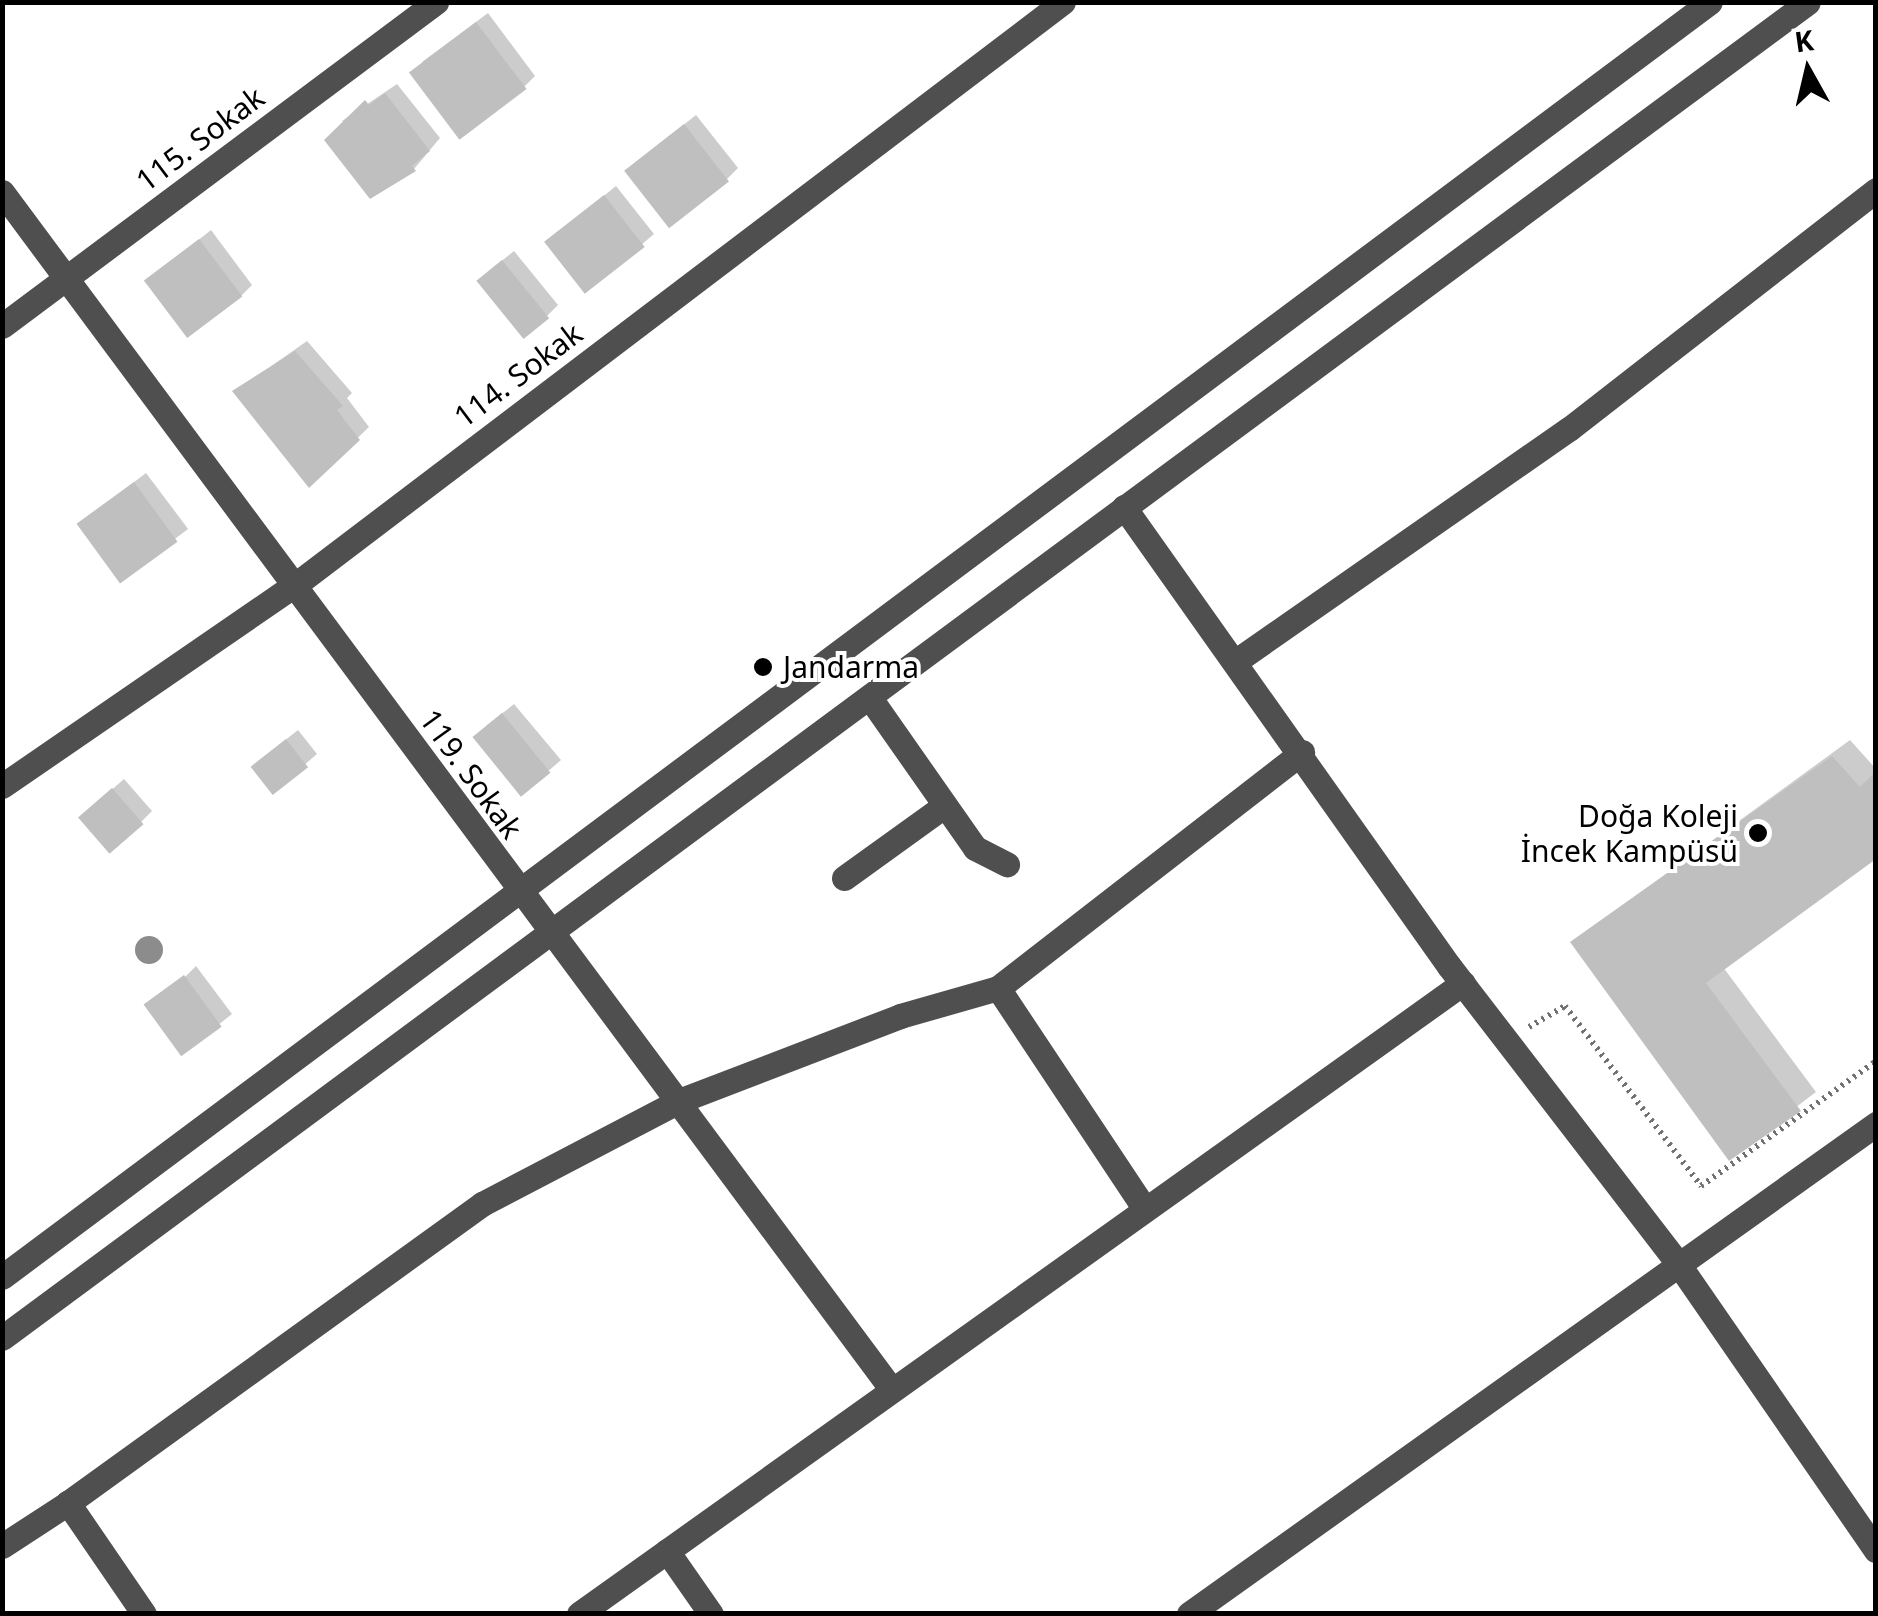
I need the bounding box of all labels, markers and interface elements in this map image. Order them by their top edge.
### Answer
north arrow [1758,20,1858,120]
text: K [1792,20,1816,60]
street label: 115. Sokak [129,79,271,199]
street label: 114. Sokak [447,315,589,435]
place label: Jandarma [783,649,919,685]
marker: Jandarma [752,656,774,678]
street label: 119. Sokak [412,702,530,846]
place label: Doğa Koleji İncek Kampüsü [1521,798,1738,868]
marker: Doğa Koleji İncek Kampüsü [1747,822,1769,844]

